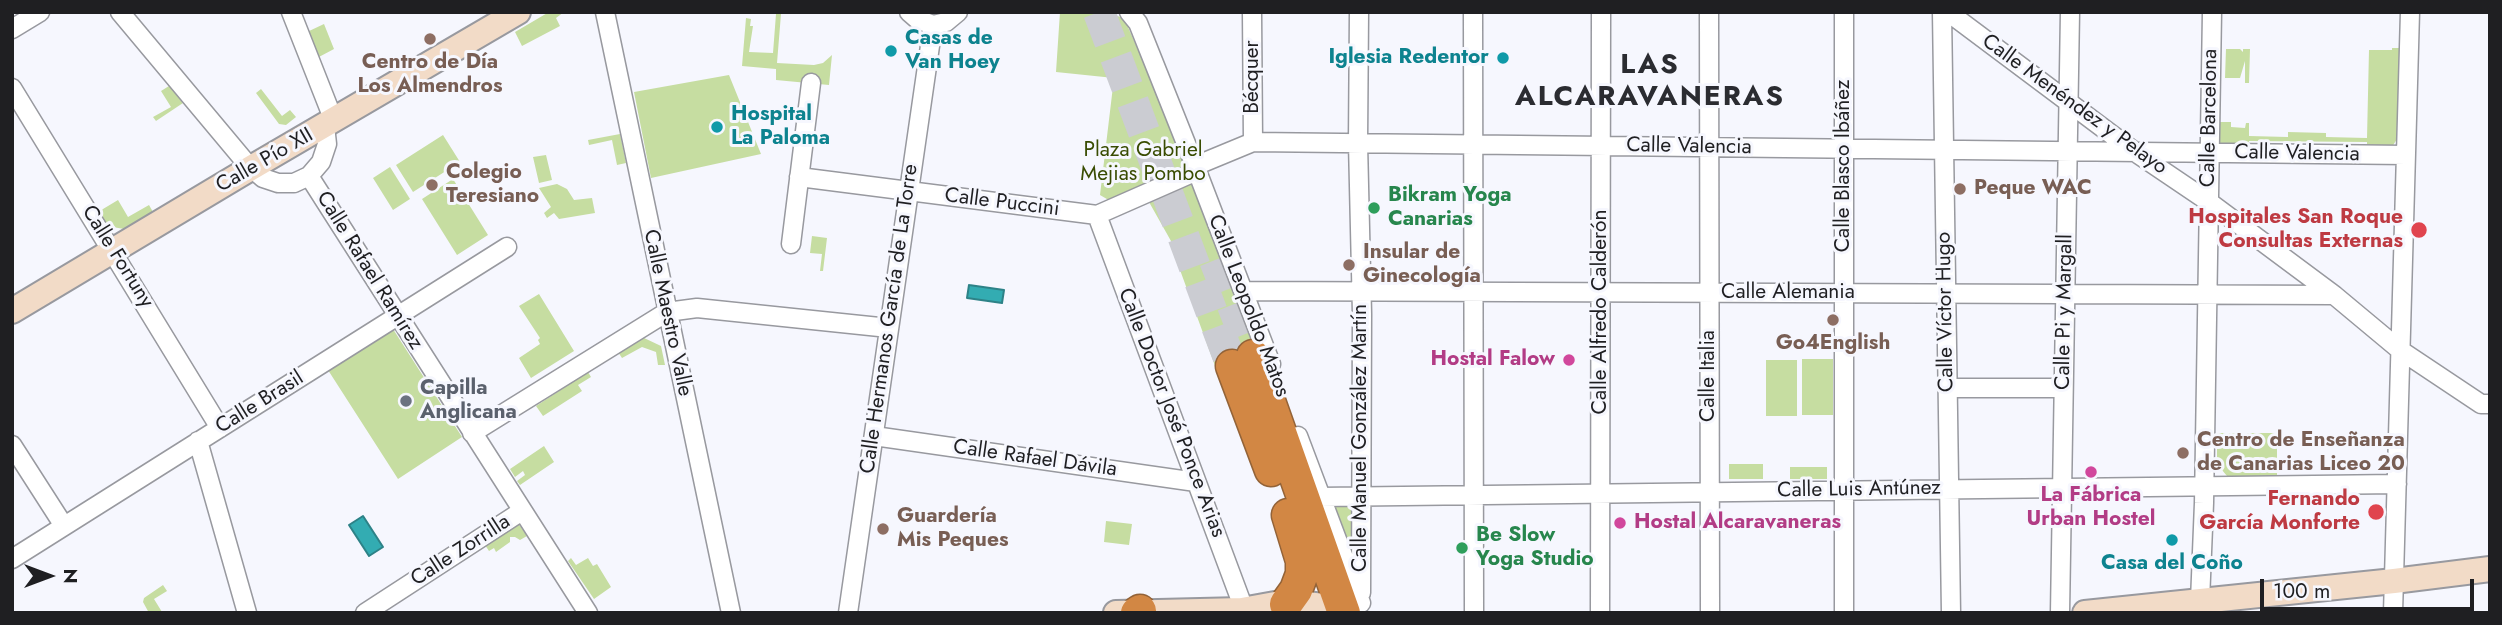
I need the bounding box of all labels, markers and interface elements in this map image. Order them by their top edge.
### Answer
place label: Casas de Van Hoey [905,26,1000,76]
street label: Calle Menéndez y Pelayo [1976,29,2172,181]
marker: Centro de Día Los Almendros [422,31,438,47]
street label: Bécquer [1240,40,1266,114]
marker: Casas de Van Hoey [883,43,899,59]
place label: Iglesia Redentor [1328,45,1489,71]
district label: LAS ALCARAVANERAS [1517,49,1783,115]
street label: Calle Barcelona [2196,49,2224,187]
place label: Centro de Día Los Almendros [357,50,503,100]
marker: Iglesia Redentor [1495,50,1511,66]
street label: Calle Blasco Ibáñez [1831,80,1857,252]
place label: Hospital La Paloma [731,102,830,152]
marker: Hospital La Paloma [709,119,725,135]
street label: Calle Pío XII [212,123,318,199]
street label: Calle Valencia [1626,133,1752,161]
park label: Plaza Gabriel Mejias Pombo [1080,138,1206,188]
street label: Calle Valencia [2234,140,2360,168]
place label: Colegio Teresiano [446,160,539,210]
street label: Calle Hermanos García de La Torre [856,163,924,475]
place label: Peque WAC [1974,176,2092,202]
marker: Colegio Teresiano [424,177,440,193]
marker: Peque WAC [1952,181,1968,197]
street label: Calle Puccini [943,183,1061,223]
place label: Bikram Yoga Canarias [1388,183,1512,233]
street label: Calle Rafael Ramírez [310,187,428,355]
marker: Bikram Yoga Canarias [1366,200,1382,216]
street label: Calle Fortuny [76,201,158,313]
place label: Hospitales San Roque Consultas Externas [2188,205,2403,255]
street label: Calle Alfredo Calderón [1588,210,1614,414]
street label: Calle Leopoldo Matos [1202,211,1294,401]
marker: Hospitales San Roque Consultas Externas [2409,220,2429,240]
street label: Calle Maestro Valle [637,227,697,399]
street label: Calle Víctor Hugo [1932,232,1960,392]
street label: Calle Pi y Margall [2051,234,2079,390]
place label: Insular de Ginecología [1363,240,1481,290]
marker: Insular de Ginecología [1341,257,1357,273]
street label: Calle Alemania [1721,280,1855,306]
street label: Calle Doctor José Ponce Arias [1112,285,1230,541]
street label: Calle Manuel González Martín [1348,304,1374,572]
marker: Go4English [1825,312,1841,328]
street label: Calle Italia [1696,330,1722,422]
place label: Go4English [1776,331,1890,357]
place label: Hostal Falow [1431,347,1555,373]
marker: Hostal Falow [1561,352,1577,368]
street label: Calle Brasil [211,366,309,440]
place label: Capilla Anglicana [420,376,517,426]
marker: Capilla Anglicana [398,393,414,409]
place label: Centro de Enseñanza de Canarias Liceo 20 [2197,428,2405,478]
street label: Calle Rafael Dávila [951,435,1119,483]
marker: Centro de Enseñanza de Canarias Liceo 20 [2175,445,2191,461]
marker: La Fábrica Urban Hostel [2083,464,2099,480]
street label: Calle Luis Antúnez [1777,476,1941,504]
place label: La Fábrica Urban Hostel [2027,483,2155,533]
place label: Fernando García Monforte [2199,487,2360,537]
marker: Fernando García Monforte [2366,502,2386,522]
place label: Guardería Mis Peques [897,504,1009,554]
street label: Calle Zorrilla [407,510,515,592]
place label: Hostal Alcaravaneras [1634,510,1841,536]
marker: Hostal Alcaravaneras [1612,515,1628,531]
marker: Guardería Mis Peques [875,521,891,537]
place label: Be Slow Yoga Studio [1476,523,1594,573]
marker: Casa del Coño [2164,532,2180,548]
marker: Be Slow Yoga Studio [1454,540,1470,556]
north arrow [14,541,84,611]
place label: Casa del Coño [2101,551,2243,577]
scale bar [2264,566,2478,610]
text: N [57,568,84,584]
text: 100 m [2273,576,2330,606]

